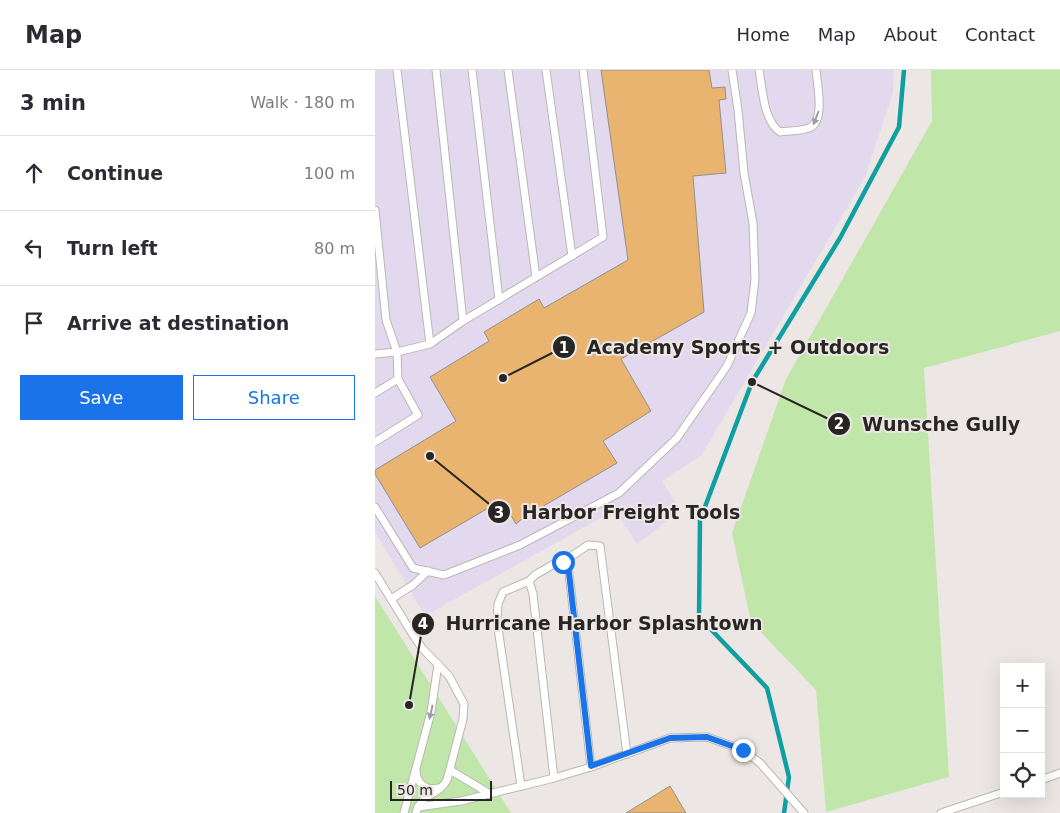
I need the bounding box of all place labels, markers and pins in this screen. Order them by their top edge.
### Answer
callout: Academy Sports + Outdoors [551,330,899,364]
callout: Wunsche Gully [827,407,1030,441]
callout: Harbor Freight Tools [487,495,750,529]
callout: Hurricane Harbor Splashtown [410,607,772,641]

